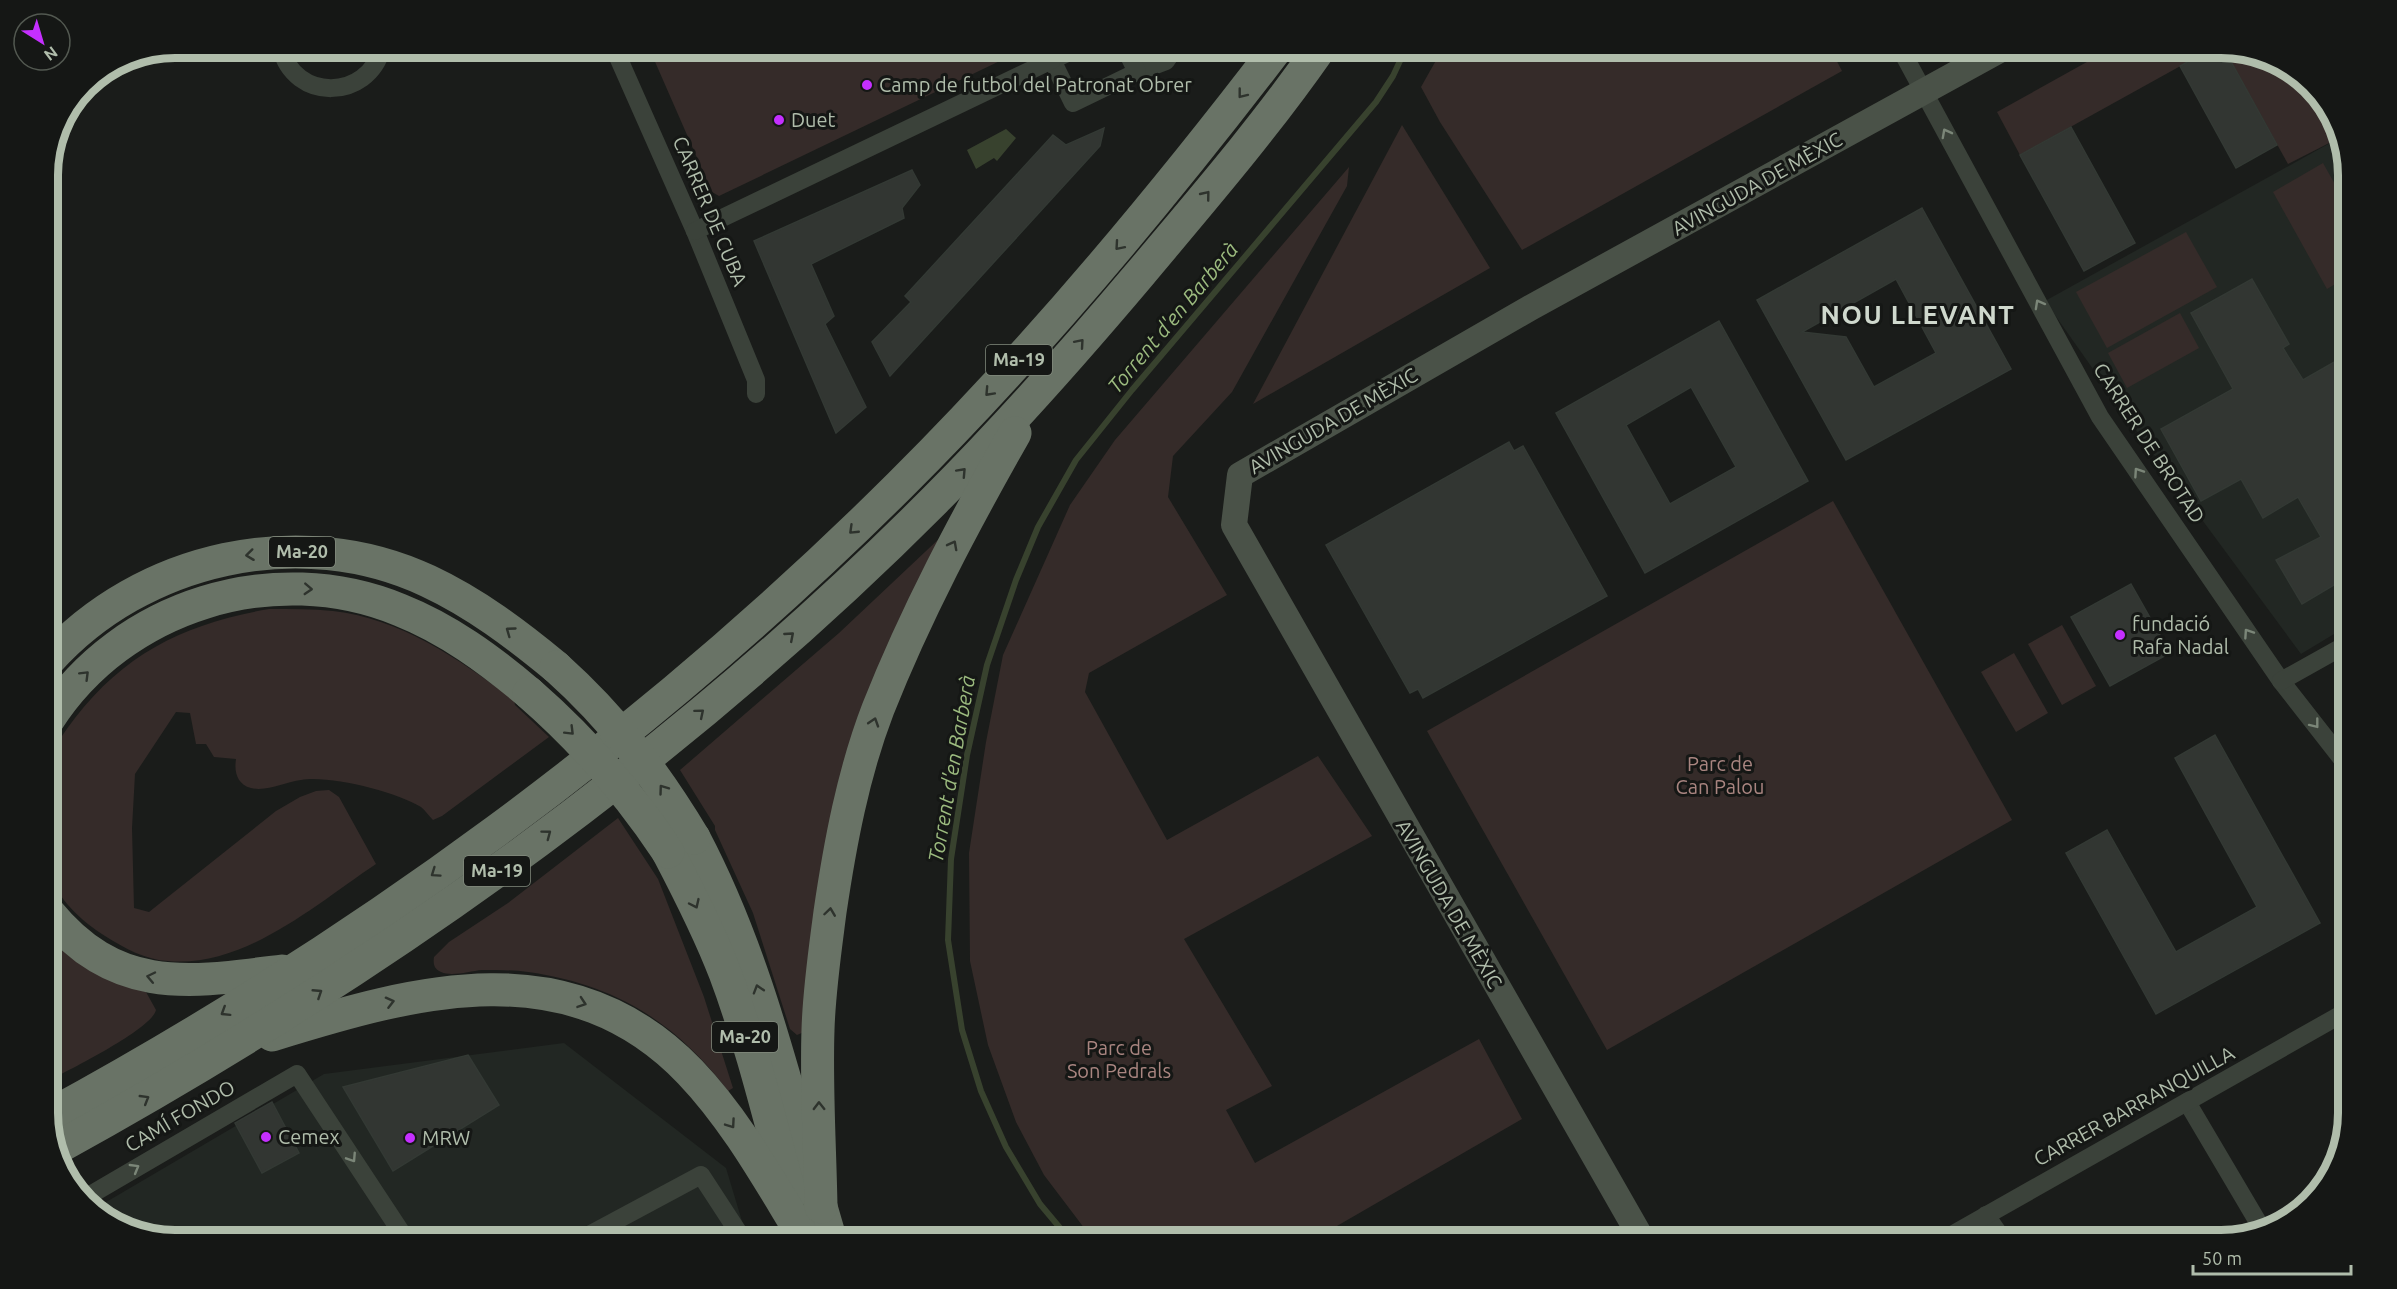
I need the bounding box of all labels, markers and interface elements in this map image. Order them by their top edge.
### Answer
north arrow [12,12,72,72]
text: N [41,43,61,65]
place label: Camp de futbol del Patronat Obrer [879,73,1192,96]
marker: Camp de futbol del Patronat Obrer [860,78,874,92]
one-way arrow [1238,88,1249,99]
place label: Duet [791,108,836,131]
marker: Duet [772,113,786,127]
street label: AVINGUDA DE MÈXIC [1668,127,1846,240]
one-way arrow [1942,129,1953,139]
street label: CARRER DE CUBA [669,132,752,289]
one-way arrow [1199,191,1210,202]
water label: Torrent d'en Barberà [1102,237,1242,398]
one-way arrow [1115,239,1126,250]
district label: NOU LLEVANT [1821,300,2015,329]
one-way arrow [2035,300,2046,311]
one-way arrow [1073,339,1084,350]
road number: Ma-19 [986,345,1052,375]
street label: CARRER DE BROTAD [2089,358,2210,527]
street label: AVINGUDA DE MÈXIC [1244,363,1421,478]
one-way arrow [985,385,996,395]
one-way arrow [2134,468,2145,479]
one-way arrow [954,469,965,480]
one-way arrow [849,523,860,534]
road number: Ma-20 [269,537,335,567]
one-way arrow [946,540,957,551]
one-way arrow [245,548,254,560]
one-way arrow [304,583,313,596]
place label: fundació Rafa Nadal [2132,612,2229,658]
one-way arrow [506,627,517,638]
marker: fundació Rafa Nadal [2113,628,2127,642]
one-way arrow [2244,628,2255,639]
one-way arrow [783,632,794,643]
one-way arrow [78,671,89,681]
water label: Torrent d'en Barberà [923,673,979,864]
one-way arrow [693,709,704,720]
one-way arrow [867,717,879,728]
one-way arrow [2308,718,2319,729]
one-way arrow [563,724,574,735]
park label: Parc de Can Palou [1676,752,1764,798]
one-way arrow [659,784,670,795]
street label: AVINGUDA DE MÈXIC [1392,815,1507,992]
one-way arrow [541,830,552,841]
road number: Ma-19 [464,856,530,886]
one-way arrow [431,866,442,877]
one-way arrow [688,898,700,909]
one-way arrow [824,907,836,917]
one-way arrow [147,972,157,985]
one-way arrow [753,984,765,995]
one-way arrow [311,989,322,1000]
one-way arrow [576,996,587,1009]
one-way arrow [385,997,395,1010]
one-way arrow [221,1005,232,1016]
road number: Ma-20 [712,1022,778,1052]
park label: Parc de Son Pedrals [1067,1036,1171,1082]
street label: CARRER BARRANQUILLA [2029,1041,2238,1170]
street label: CAMÍ FONDO [121,1075,239,1156]
one-way arrow [139,1095,149,1107]
one-way arrow [813,1102,825,1111]
one-way arrow [724,1117,735,1128]
place label: Cemex [278,1125,340,1148]
place label: MRW [422,1126,470,1149]
marker: Cemex [259,1130,273,1144]
marker: MRW [403,1131,417,1145]
one-way arrow [345,1152,357,1162]
one-way arrow [129,1164,139,1175]
scale bar [2193,1238,2350,1276]
text: 50 m [2202,1248,2242,1268]

